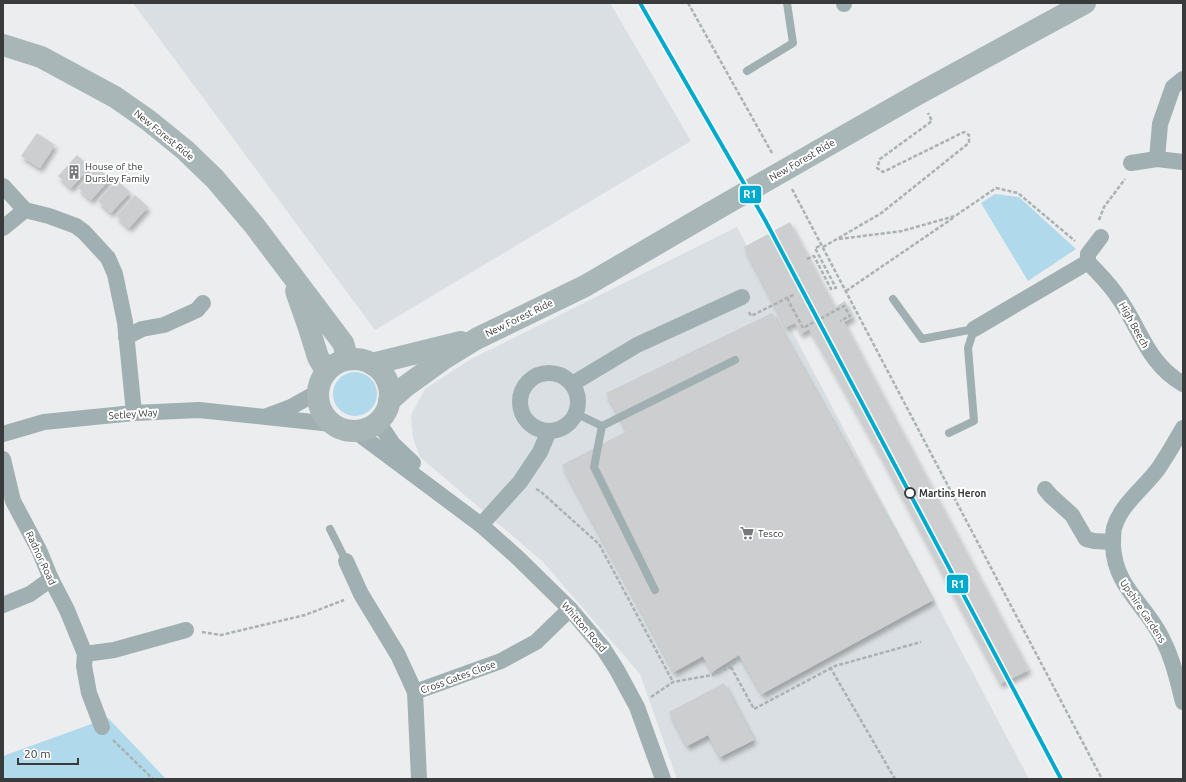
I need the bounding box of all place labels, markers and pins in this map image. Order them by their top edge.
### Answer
place label: House of the Dursley Family [85,161,150,184]
building icon: House of the Dursley Family [66,164,82,180]
marker: Martins Heron [904,487,916,499]
place label: Martins Heron [919,488,987,499]
supermarket icon: Tesco [739,525,755,541]
place label: Tesco [758,528,784,539]

